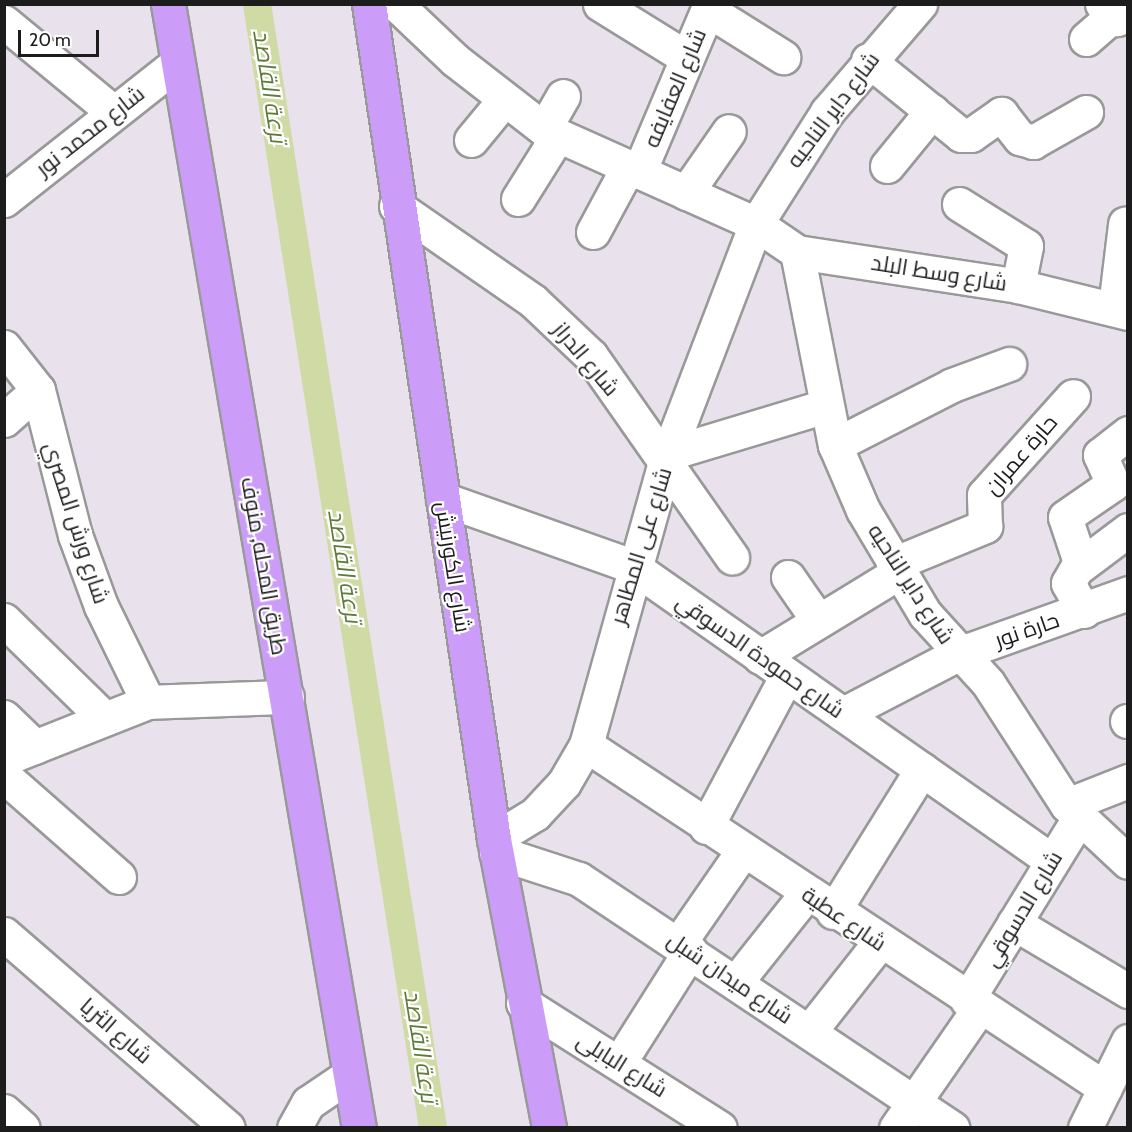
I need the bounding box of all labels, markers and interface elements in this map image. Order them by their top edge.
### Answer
scale bar [21,18,102,56]
street label: شارع العفايفه [638,25,712,151]
water label: ترعة القاصد [247,27,293,145]
text: 20 m [29,29,71,51]
street label: شارع داير الناحيه [781,47,885,173]
street label: شارع محمد نور [30,80,150,182]
street label: شارع وسط البلد [869,249,1009,297]
street label: شارع الدراز [547,317,625,401]
street label: حارة عمران [979,410,1063,500]
street label: شارع ورش المصري [37,439,115,607]
street label: شارع على المطاهر [605,464,677,628]
street label: طريق المحله, منوف [235,475,293,657]
street label: شارع الكورنيش [430,500,476,634]
water label: ترعة القاصد [322,507,368,625]
street label: شارع داير الناحيه [862,519,960,649]
street label: شارع حمودة الدسوقي [671,588,849,724]
street label: حارة نور [991,607,1063,653]
street label: شارع الدسوقي [978,846,1068,972]
street label: شارع عطية [797,881,891,957]
street label: شارع ميدان شبل [662,926,798,1030]
water label: ترعة القاصد [398,987,444,1105]
street label: شارع الثريا [75,993,157,1069]
street label: شارع البابلى [572,1027,672,1103]

